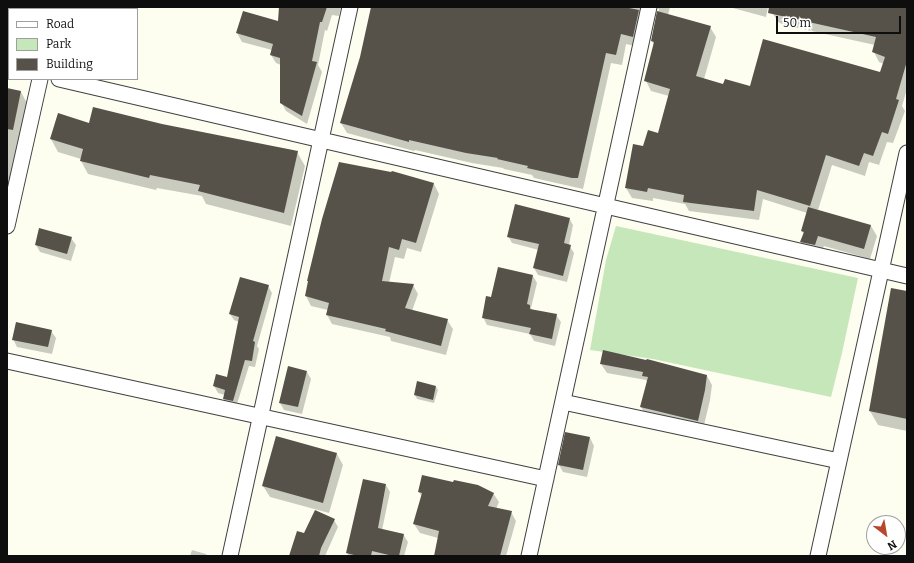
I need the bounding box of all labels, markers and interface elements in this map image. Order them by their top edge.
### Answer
legend [8,8,138,80]
scale bar [778,8,903,34]
text: 50 m [783,16,811,30]
text: Road [46,17,74,31]
text: Park [46,37,71,51]
text: Building [46,57,93,71]
north arrow [866,515,906,555]
text: N [885,537,899,553]

